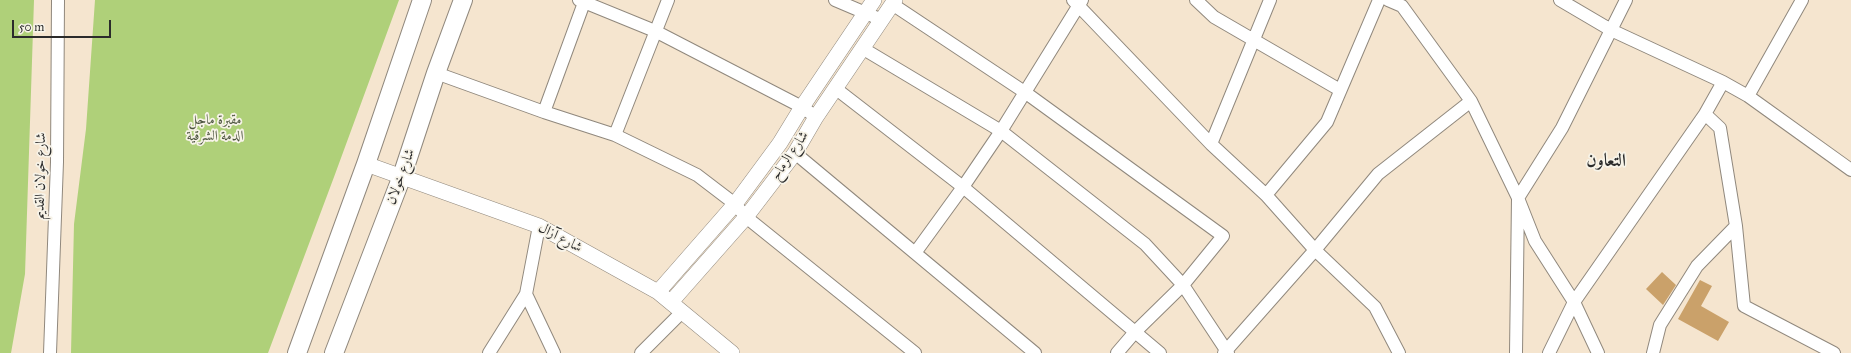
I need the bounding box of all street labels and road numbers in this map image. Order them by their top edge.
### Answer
street label: شارع الرماح [768,128,812,184]
street label: شارع خولان القديم [32,132,50,220]
street label: شارع خولان [383,147,419,207]
street label: شارع آزال [535,219,585,257]

